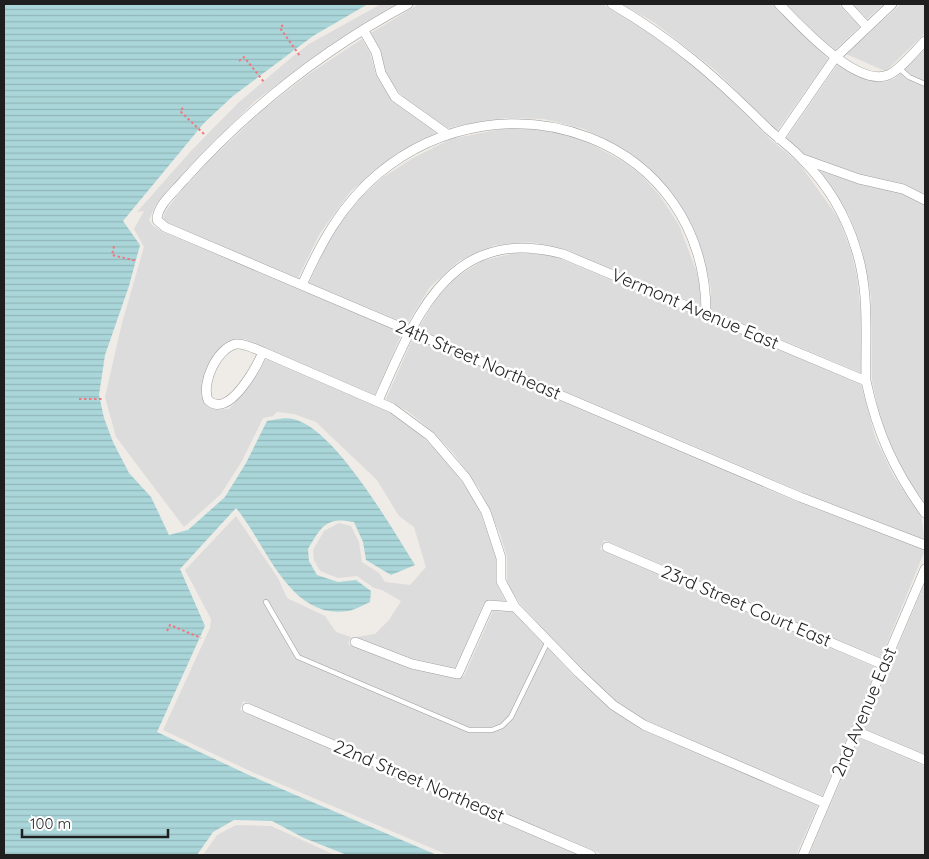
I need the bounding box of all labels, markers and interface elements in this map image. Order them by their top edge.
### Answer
street label: Vermont Avenue East [608,263,782,354]
street label: 24th Street Northeast [392,314,564,405]
street label: 23rd Street Court East [658,559,835,652]
street label: 2nd Avenue East [826,644,901,780]
street label: 22nd Street Northeast [330,734,508,827]
scale bar [22,806,169,838]
text: 100 m [30,814,71,833]

